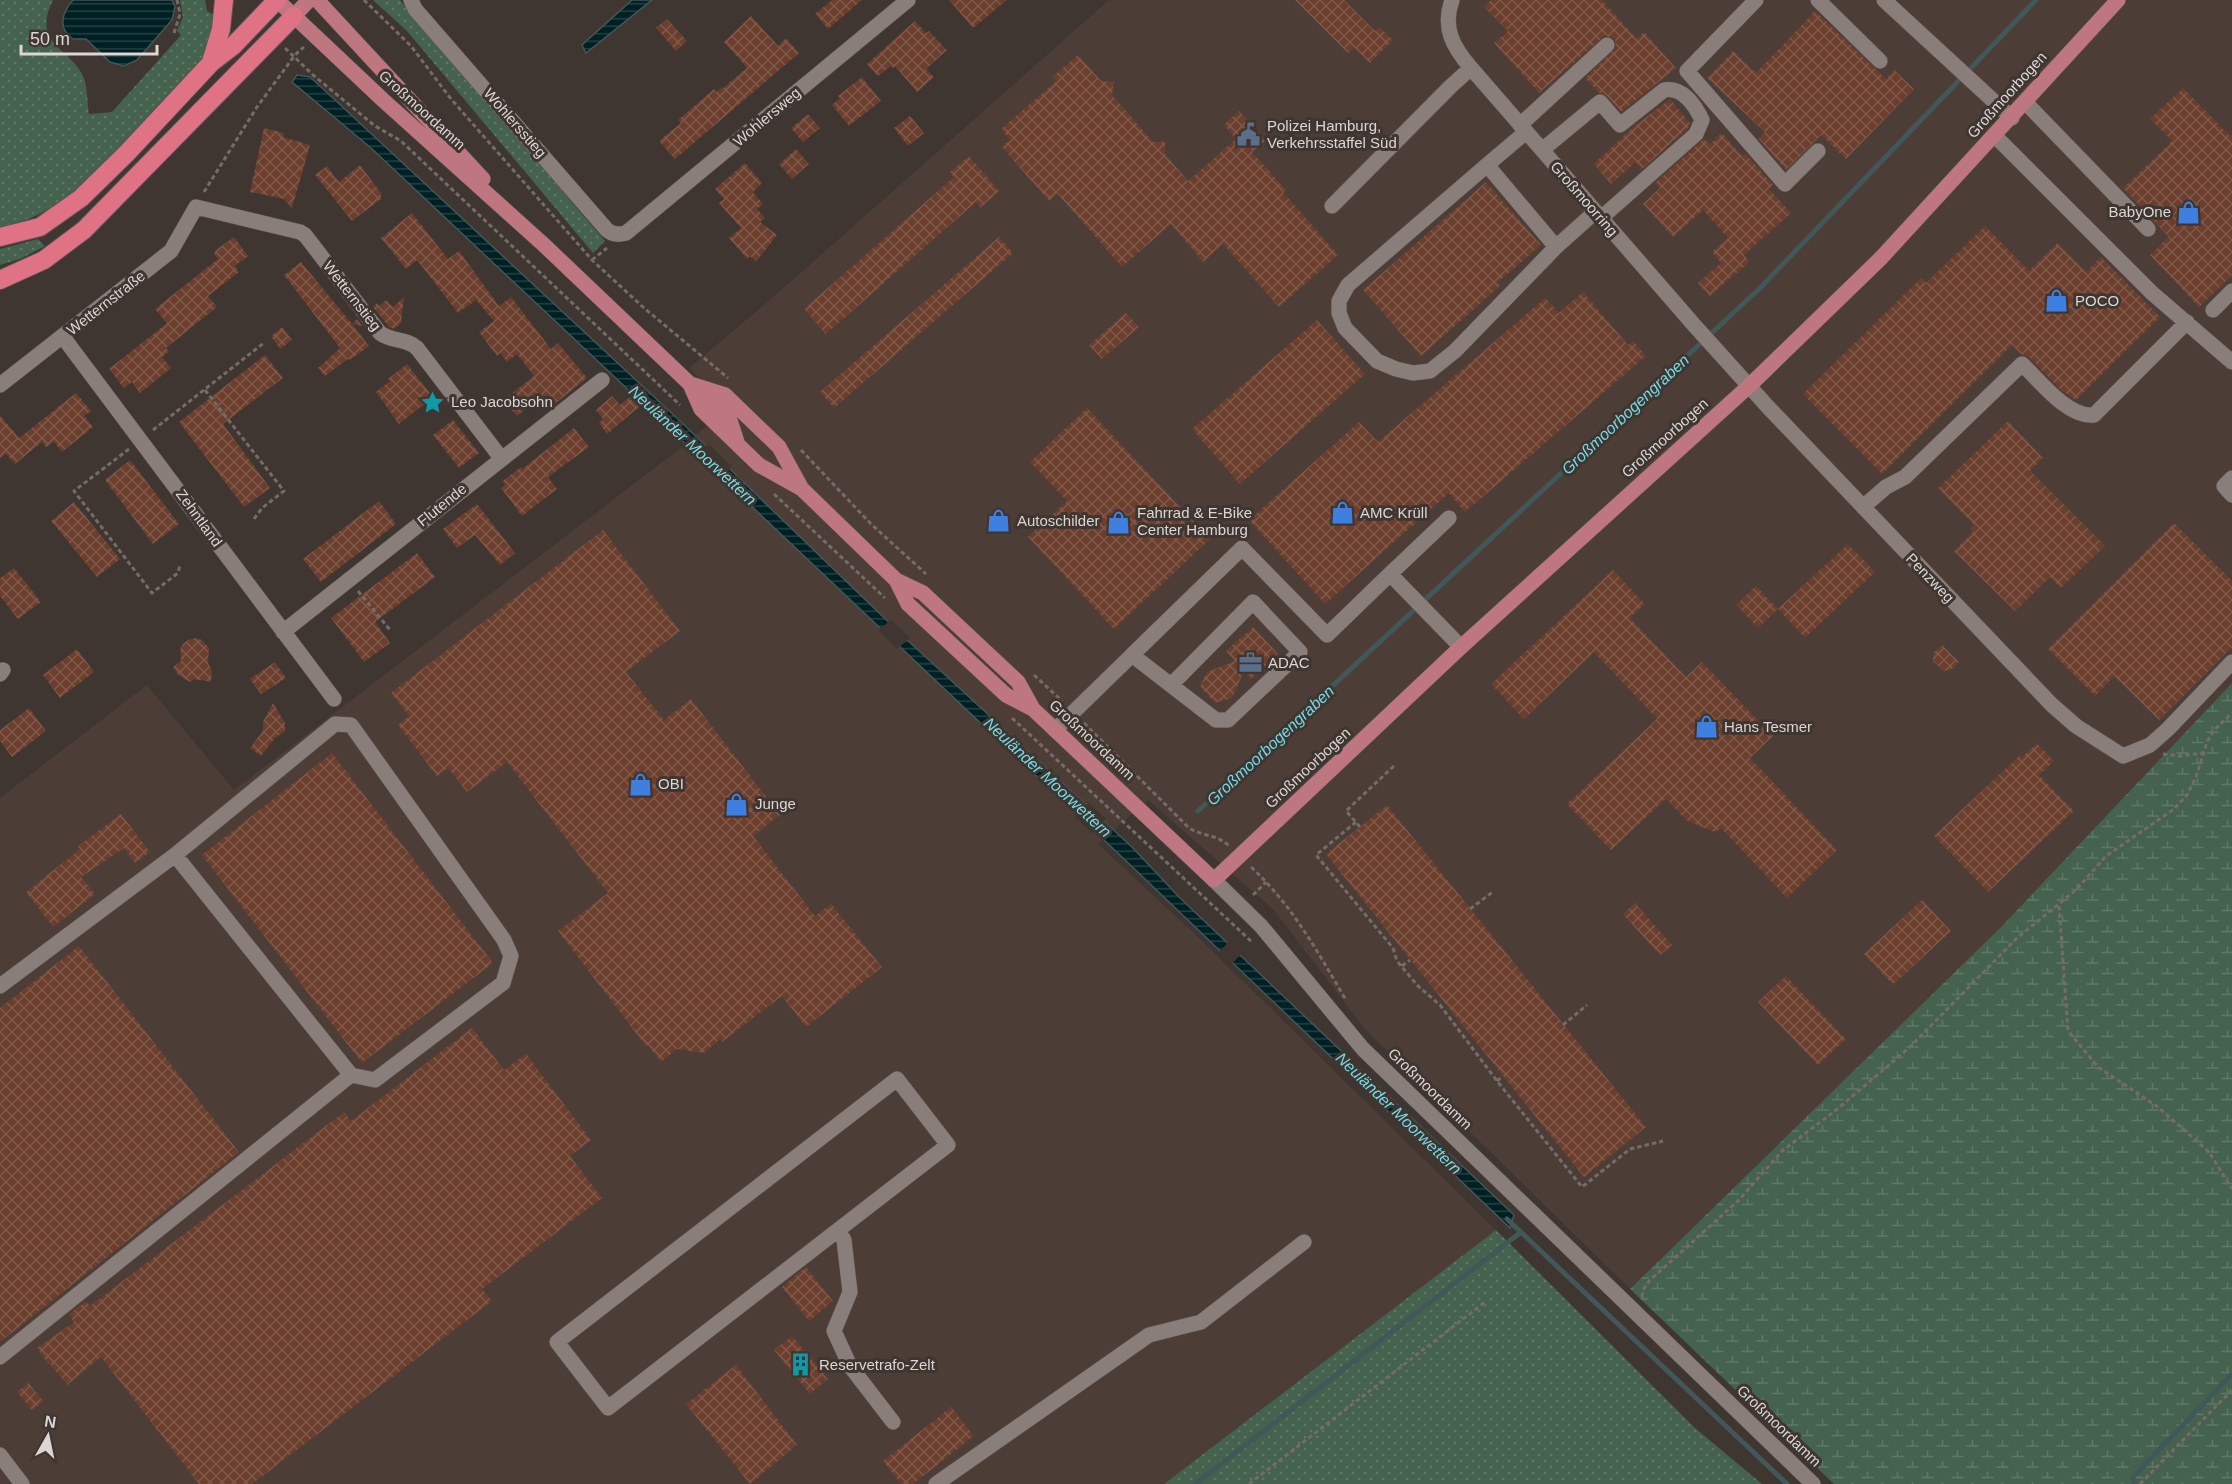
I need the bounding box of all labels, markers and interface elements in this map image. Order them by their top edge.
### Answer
scale bar [21,18,158,56]
text: 50 m [30,29,70,49]
street label: Großmoorbogen [1963,48,2050,141]
street label: Großmoordamm [376,66,469,153]
street label: Wohlersstieg [481,84,550,161]
street label: Wohlersweg [730,84,804,150]
place label: Polizei Hamburg, Verkehrsstaffel Süd [1267,117,1397,151]
public building icon: Polizei Hamburg, Verkehrsstaffel Süd [1236,122,1262,148]
street label: Großmoorring [1547,158,1621,239]
shop icon: BabyOne [2176,199,2202,225]
place label: BabyOne [2108,203,2171,220]
street label: Wetternstieg [320,257,385,334]
street label: Wetternstraße [63,267,148,338]
shop icon: POCO [2044,288,2070,314]
place label: POCO [2075,292,2119,309]
water label: Großmoorbogengraben [1557,350,1693,478]
water label: Neuländer Moorwettern [626,382,760,509]
place icon: Leo Jacobsohn [420,389,446,415]
place label: Leo Jacobsohn [451,393,553,410]
street label: Großmoorbogen [1618,394,1712,482]
street label: Flutende [414,480,470,530]
street label: Zehntland [173,486,226,550]
shop icon: AMC Krüll [1329,500,1355,526]
place label: Fahrrad & E-Bike Center Hamburg [1137,504,1252,538]
place label: AMC Krüll [1360,504,1428,521]
shop icon: Autoschilder [986,508,1012,534]
shop icon: Fahrrad & E-Bike Center Hamburg [1106,509,1132,535]
place label: Autoschilder [1017,512,1100,529]
street label: Penzweg [1903,550,1958,606]
office icon: ADAC [1237,650,1263,676]
place label: ADAC [1268,654,1310,671]
water label: Großmoorbogengraben [1202,681,1338,809]
street label: Großmoordamm [1046,696,1138,783]
water label: Neuländer Moorwettern [981,714,1115,841]
shop icon: Hans Tesmer [1693,714,1719,740]
place label: Hans Tesmer [1724,718,1812,735]
street label: Großmoorbogen [1262,724,1354,812]
shop icon: OBI [627,771,653,797]
place label: OBI [658,775,684,792]
shop icon: Junge [724,791,750,817]
place label: Junge [755,795,796,812]
street label: Großmoordamm [1385,1044,1476,1133]
water label: Neuländer Moorwettern [1333,1049,1465,1178]
building icon: Reservetrafo-Zelt [788,1352,814,1378]
place label: Reservetrafo-Zelt [819,1356,936,1373]
street label: Großmoordamm [1734,1381,1825,1470]
north arrow [18,1406,78,1466]
text: N [43,1412,57,1431]

